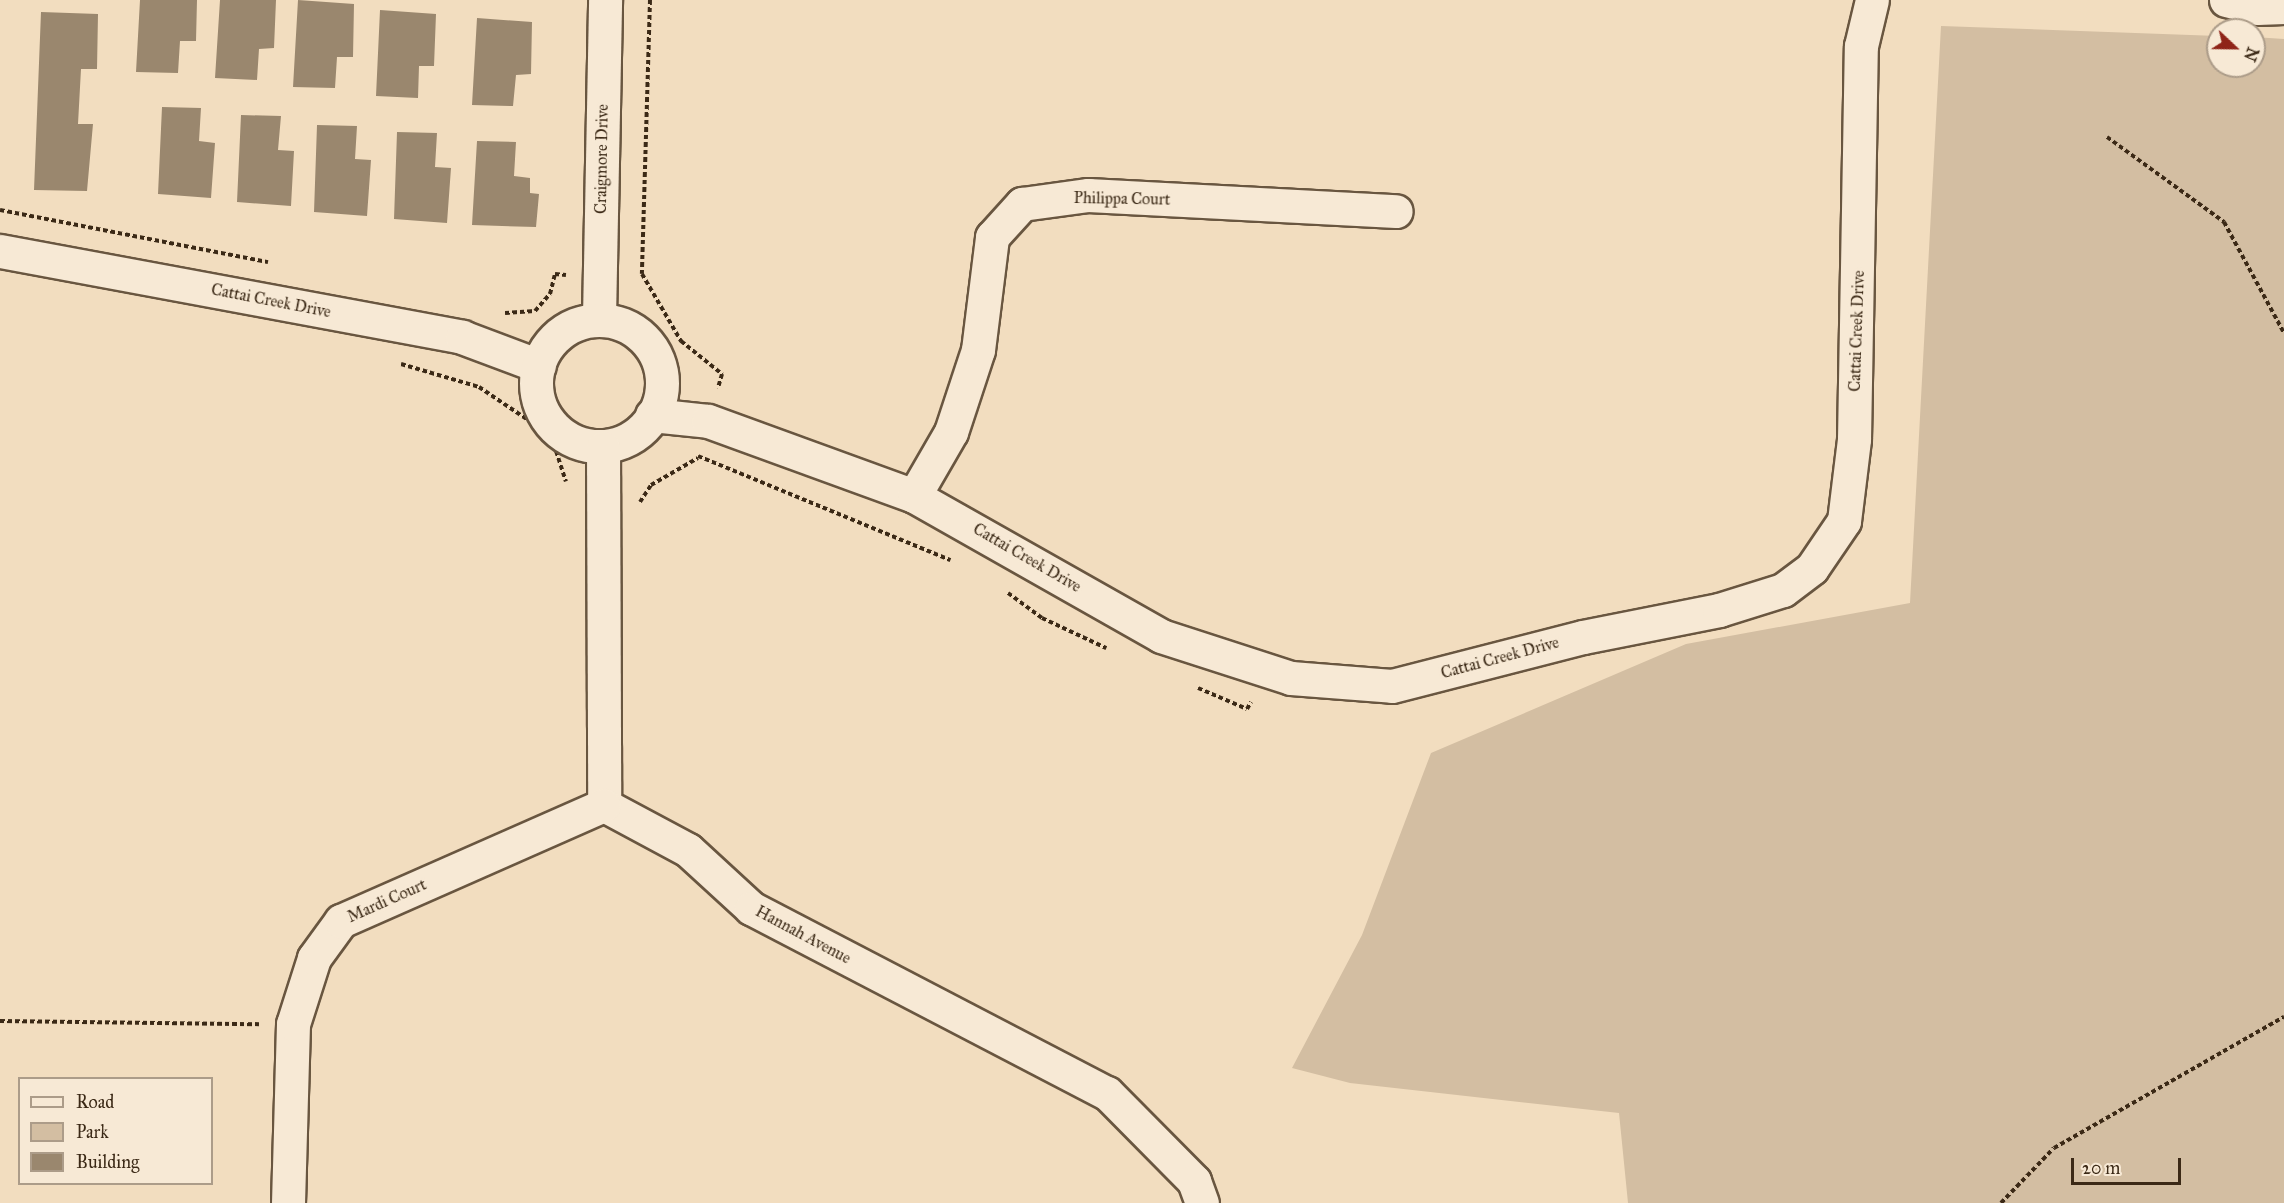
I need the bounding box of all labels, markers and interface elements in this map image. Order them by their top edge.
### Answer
north arrow [2206,18,2266,78]
text: N [2240,44,2263,64]
street label: Craigmore Drive [591,104,613,214]
street label: Philippa Court [1074,189,1170,209]
street label: Cattai Creek Drive [1845,270,1869,392]
street label: Cattai Creek Drive [210,280,332,322]
street label: Cattai Creek Drive [970,519,1084,597]
street label: Cattai Creek Drive [1439,633,1561,683]
street label: Mardi Court [345,875,429,927]
street label: Hannah Avenue [752,902,854,968]
legend [18,1077,213,1185]
text: Road [76,1091,114,1113]
text: Park [76,1121,109,1143]
scale bar [2074,1146,2184,1184]
text: Building [76,1151,139,1173]
text: 20 m [2082,1157,2120,1179]

